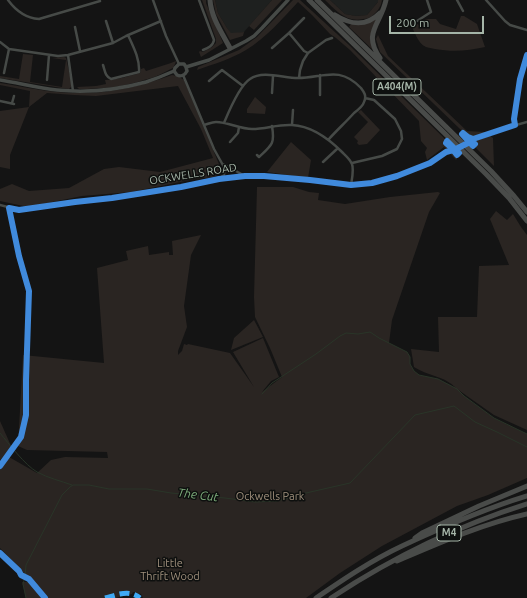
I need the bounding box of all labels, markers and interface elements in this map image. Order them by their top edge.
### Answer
scale bar [391,8,486,34]
text: 200 m [396,16,429,29]
road number: A404(M) [373,79,421,95]
street label: OCKWELLS ROAD [148,161,238,187]
water label: The Cut [177,485,219,505]
park label: Ockwells Park [236,489,304,503]
road number: M4 [437,525,461,541]
park label: Little Thrift Wood [140,556,200,582]

